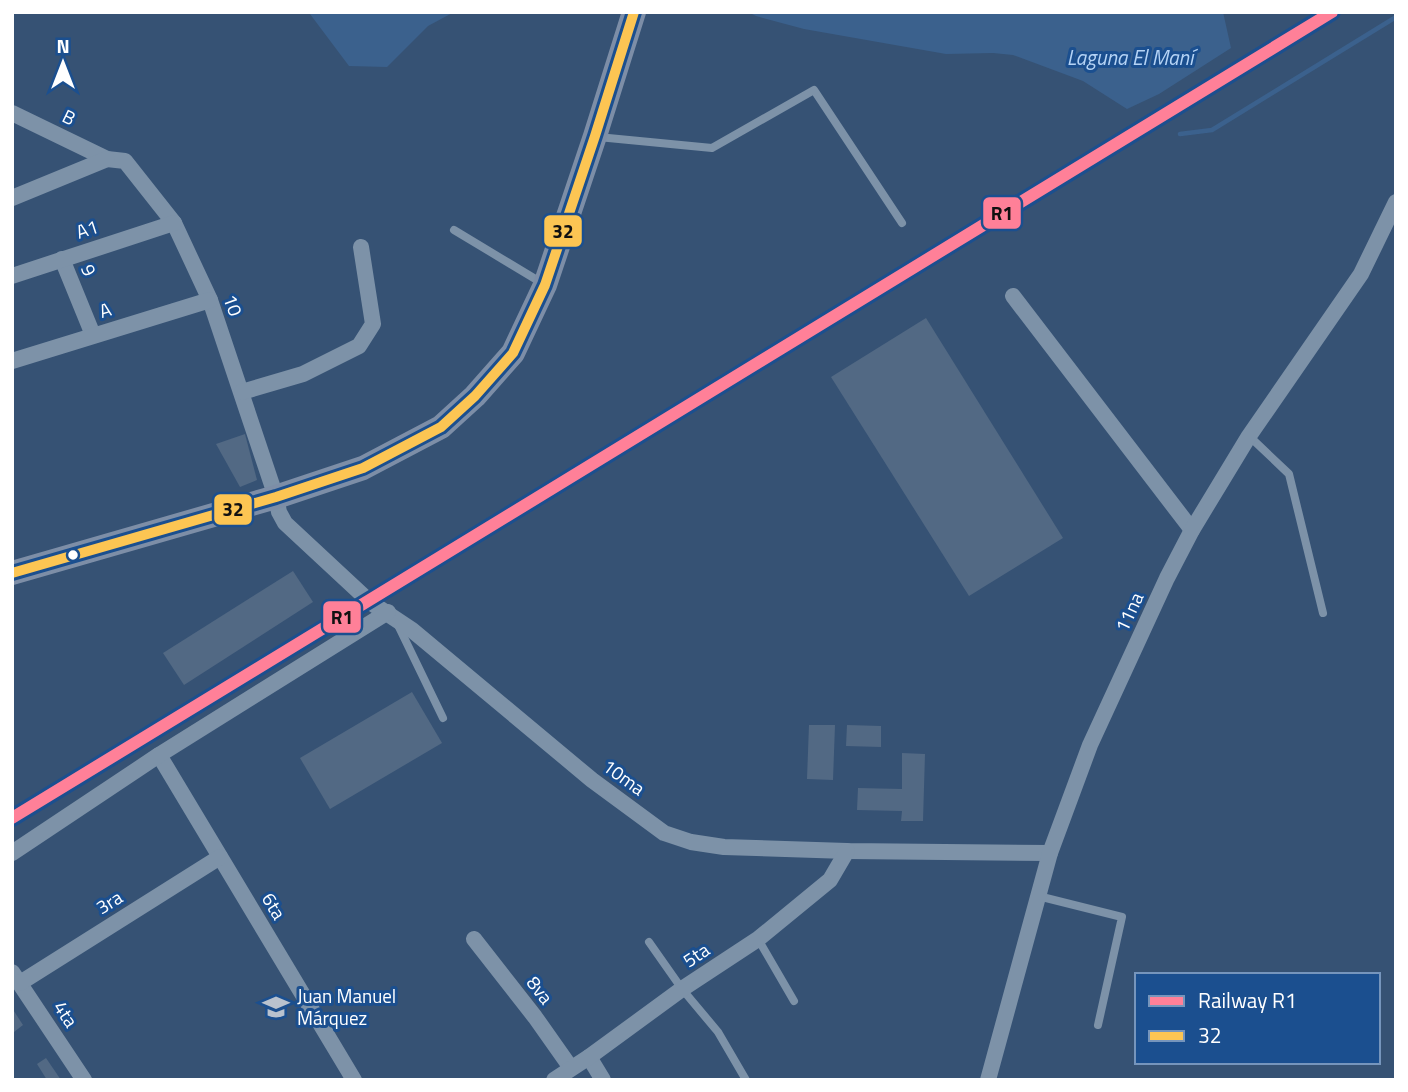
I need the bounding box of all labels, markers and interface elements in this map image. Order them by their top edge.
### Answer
north arrow [28,28,98,98]
text: N [56,31,70,60]
water label: Laguna El Maní [1067,41,1198,73]
street label: B [58,101,81,132]
line badge: R1 [982,196,1022,230]
text: R1 [991,198,1013,227]
street label: A1 [72,211,102,246]
line badge: 32 [543,214,583,248]
text: 32 [552,216,574,245]
street label: 9 [74,259,105,280]
street label: 10 [216,290,251,320]
street label: A [95,294,115,325]
line badge: 32 [213,493,253,526]
text: 32 [222,494,244,523]
unlabelled marker [66,548,80,562]
street label: 11na [1107,587,1151,637]
line badge: R1 [322,600,362,634]
text: R1 [331,602,353,631]
street label: 10ma [597,751,652,802]
street label: 3ra [90,882,128,921]
street label: 6ta [255,887,294,925]
street label: 5ta [676,935,715,974]
street label: 8va [520,969,561,1010]
legend [1135,973,1380,1064]
place label: Juan Manuel Márquez [297,981,396,1032]
text: Railway R1 [1198,984,1297,1016]
school or university icon: Juan Manuel Márquez [261,992,291,1022]
street label: 4ta [47,995,86,1033]
text: 32 [1198,1019,1222,1051]

